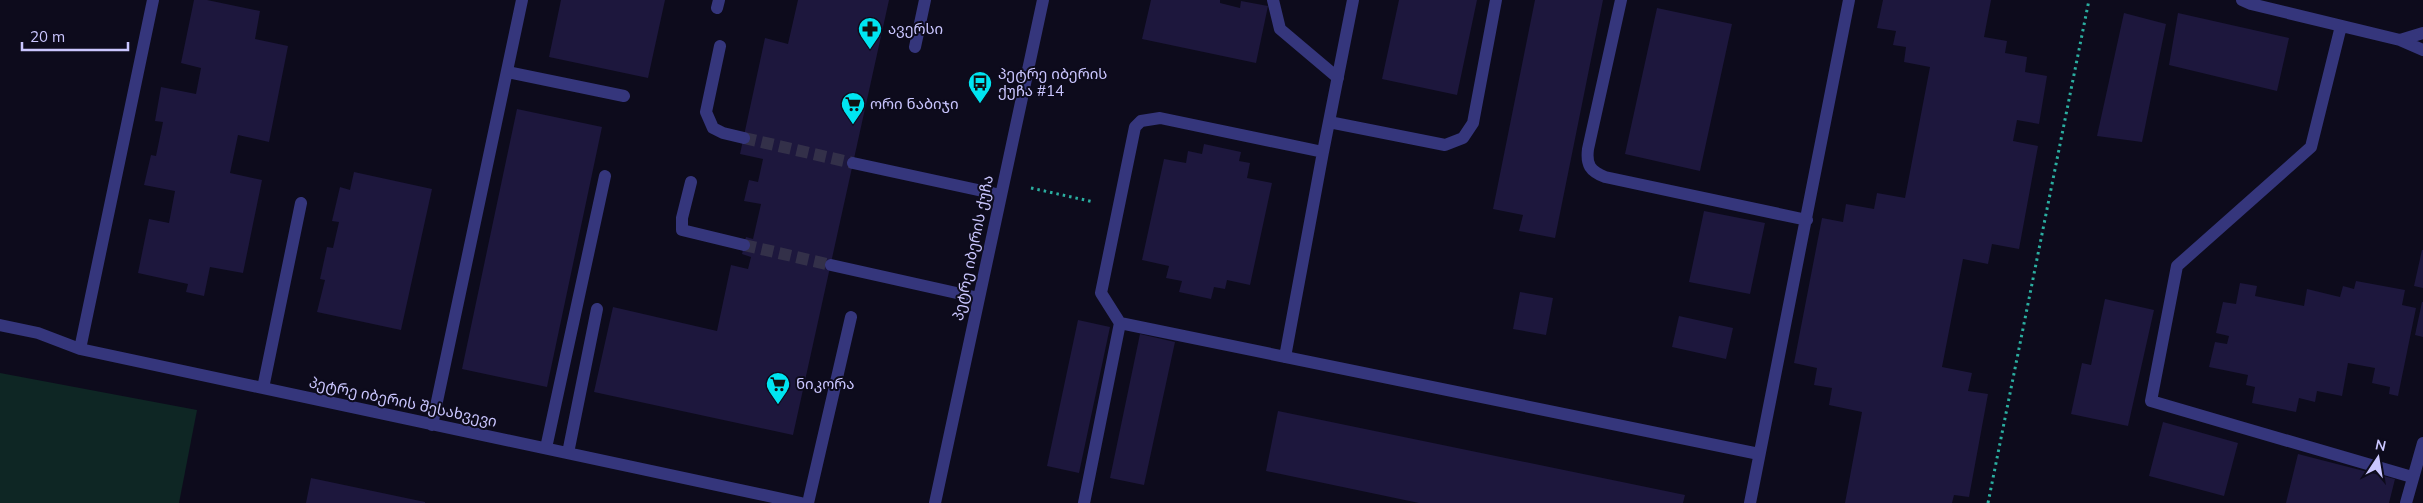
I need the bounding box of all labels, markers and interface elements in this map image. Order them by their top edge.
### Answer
pharmacy icon: ავერსი [857,16,883,50]
place label: ავერსი [888,19,943,38]
scale bar [22,20,129,52]
text: 20 m [30,27,65,46]
place label: პეტრე იბერის ქუჩა #14 [998,64,1107,100]
bus stop icon: პეტრე იბერის ქუჩა #14 [967,70,993,104]
supermarket icon: ორი ნაბიჯი [840,91,866,125]
place label: ორი ნაბიჯი [870,94,959,113]
street label: პეტრე იბერის ქუჩა [948,173,997,322]
supermarket icon: ნიკორა [765,371,791,405]
street label: პეტრე იბერის შესახვევი [307,372,499,431]
place label: ნიკორა [796,374,855,393]
north arrow [2353,433,2403,483]
text: N [2374,435,2388,455]

